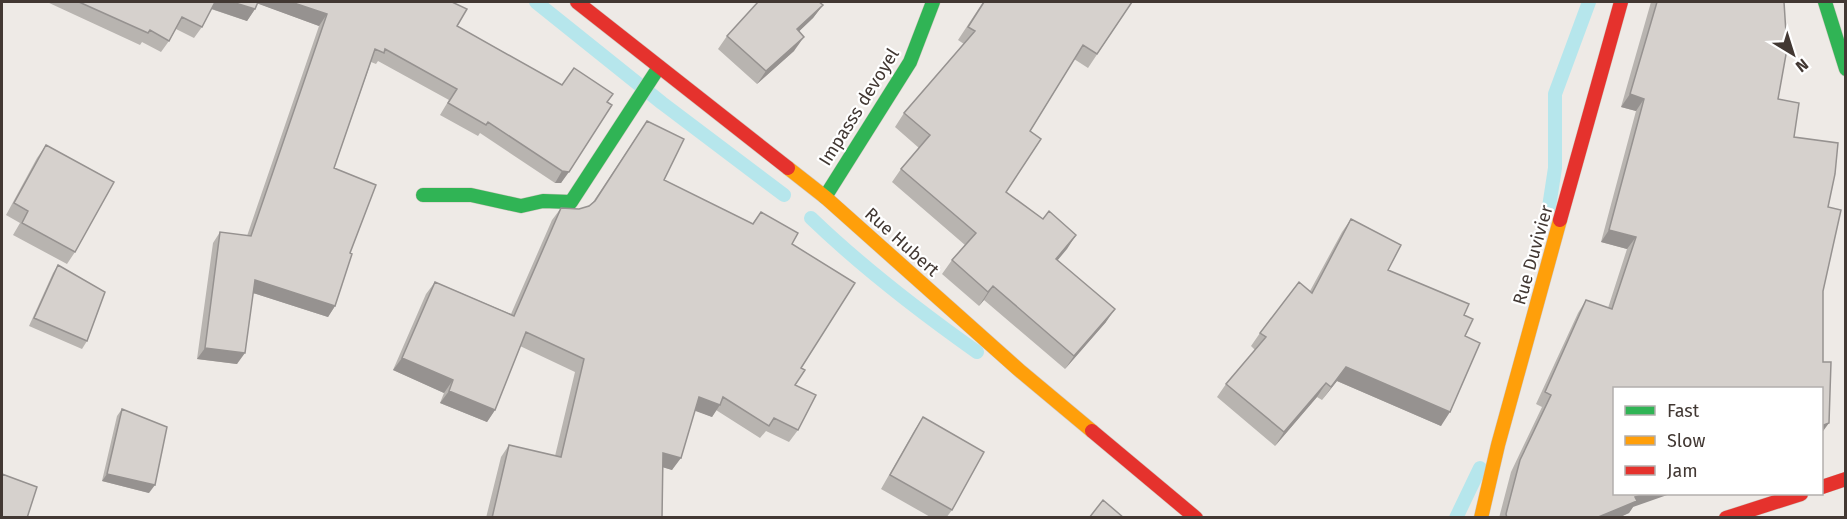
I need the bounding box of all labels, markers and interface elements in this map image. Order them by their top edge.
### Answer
north arrow [1763,24,1823,84]
street label: Impasss devoyel [814,44,904,170]
text: N [1792,55,1812,76]
street label: Rue Hubert [860,203,944,281]
street label: Rue Duvivier [1508,203,1558,307]
legend [1613,387,1823,495]
text: Fast [1667,400,1700,422]
text: Slow [1667,430,1706,452]
text: Jam [1667,460,1698,482]

